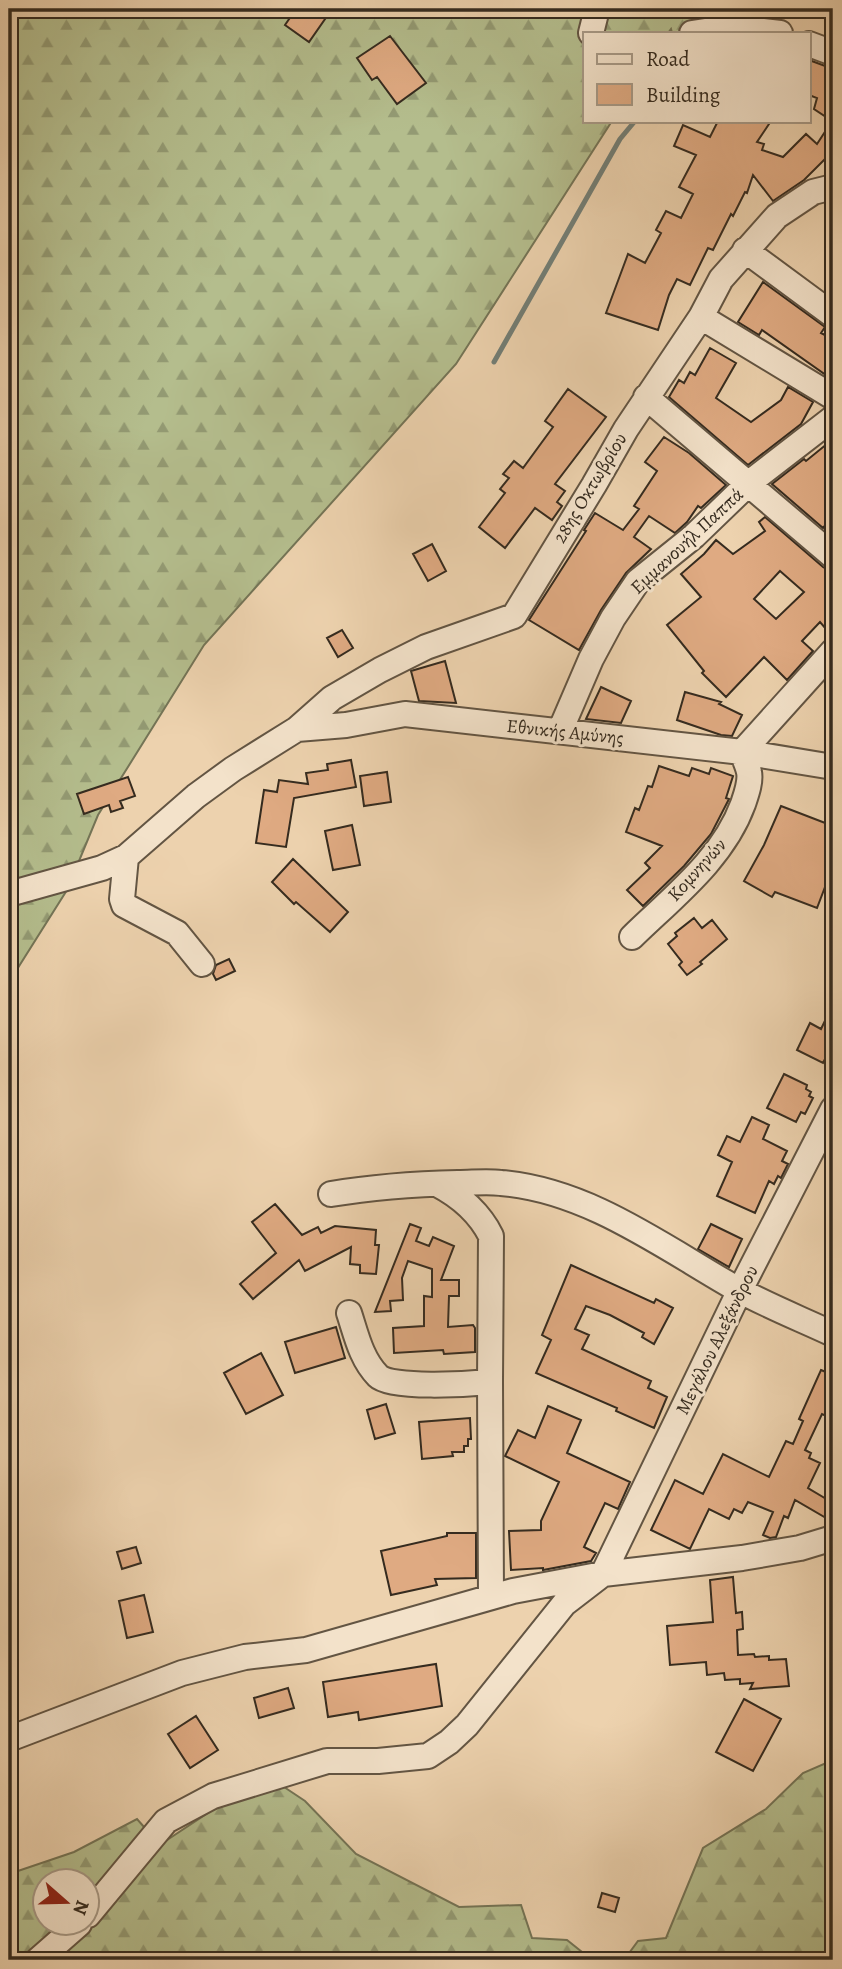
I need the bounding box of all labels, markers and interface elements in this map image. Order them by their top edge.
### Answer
legend [583,32,810,122]
text: Road [646,45,690,73]
text: Building [646,81,721,109]
street label: 28ης Οκτωβρίου [547,428,633,548]
street label: Εμμανουήλ Παππά [625,482,749,600]
street label: Εθνικής Αμύνης [505,713,625,751]
street label: Κομνηνών [662,833,732,907]
street label: Μεγάλου Αλεξάνδρου [669,1261,765,1419]
north arrow [32,1868,102,1938]
text: N [66,1897,96,1919]

